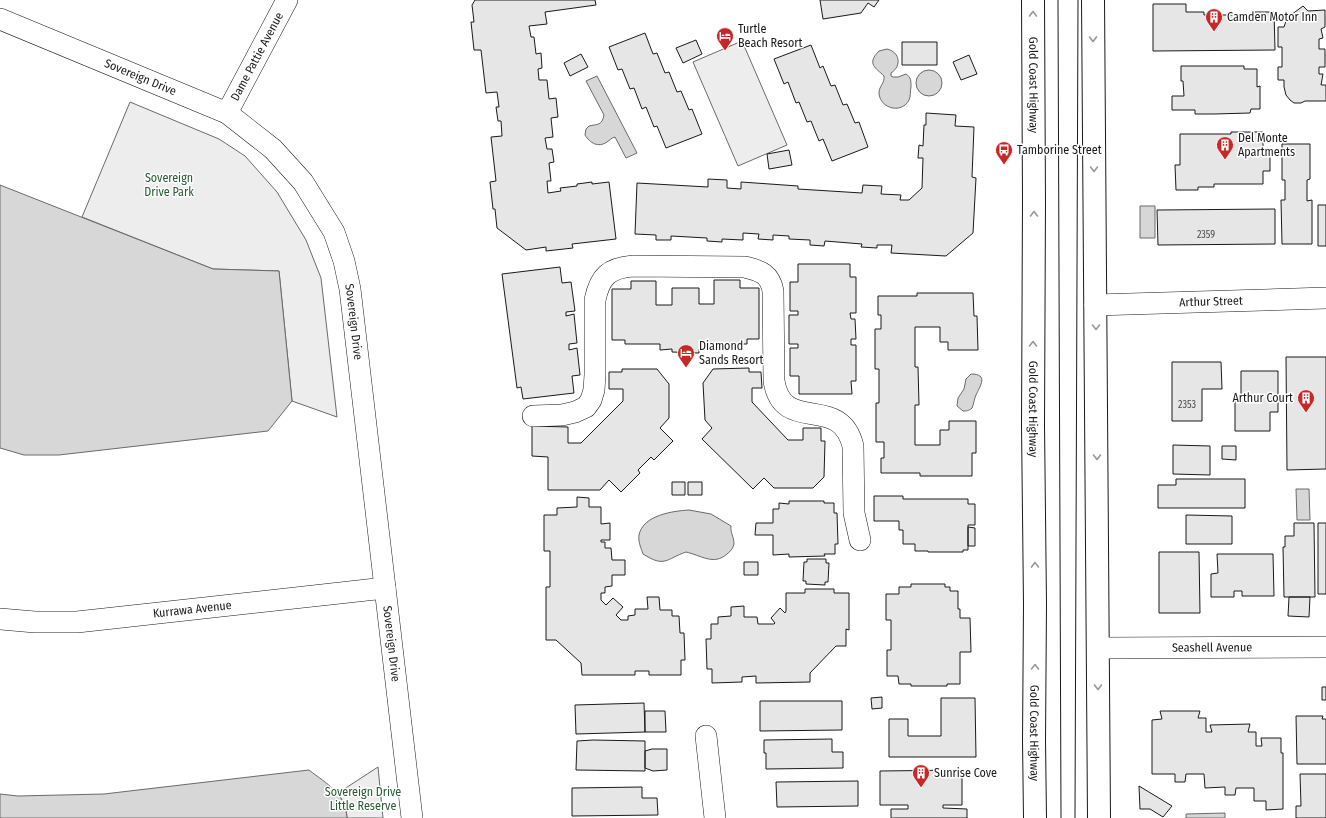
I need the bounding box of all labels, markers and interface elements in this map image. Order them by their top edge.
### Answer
building icon: Camden Motor Inn [1204,7,1224,32]
street label: Dame Pattie Avenue [228,10,286,103]
place label: Camden Motor Inn [1227,10,1317,24]
one-way arrow [1029,11,1037,17]
place label: Turtle Beach Resort [738,22,802,50]
hotel icon: Turtle Beach Resort [715,26,735,51]
one-way arrow [1089,36,1097,42]
street label: Gold Coast Highway [1026,37,1041,134]
street label: Sovereign Drive [102,56,179,98]
place label: Del Monte Apartments [1238,131,1295,159]
building icon: Del Monte Apartments [1215,135,1235,160]
bus stop icon: Tamborine Street [994,140,1014,165]
place label: Tamborine Street [1017,143,1102,157]
one-way arrow [1090,166,1098,172]
park label: Sovereign Drive Park [144,171,194,199]
one-way arrow [1030,211,1038,217]
house number: 2359 [1197,229,1215,241]
street label: Sovereign Drive [342,283,365,361]
street label: Arthur Street [1179,294,1243,309]
one-way arrow [1091,324,1100,330]
place label: Diamond Sands Resort [699,339,763,367]
one-way arrow [1029,341,1037,347]
hotel icon: Diamond Sands Resort [676,343,696,368]
street label: Gold Coast Highway [1026,361,1040,458]
building icon: Arthur Court [1296,388,1316,413]
place label: Arthur Court [1232,391,1293,405]
house number: 2353 [1178,399,1196,411]
one-way arrow [1093,454,1101,460]
one-way arrow [1030,562,1039,568]
street label: Kurrawa Avenue [152,598,232,621]
street label: Sovereign Drive [380,605,403,683]
street label: Seashell Avenue [1172,640,1252,655]
one-way arrow [1030,664,1039,670]
one-way arrow [1094,684,1102,690]
street label: Gold Coast Highway [1027,685,1042,782]
building icon: Sunrise Cove [911,763,931,788]
place label: Sunrise Cove [934,766,997,780]
park label: Sovereign Drive Little Reserve [325,785,401,813]

